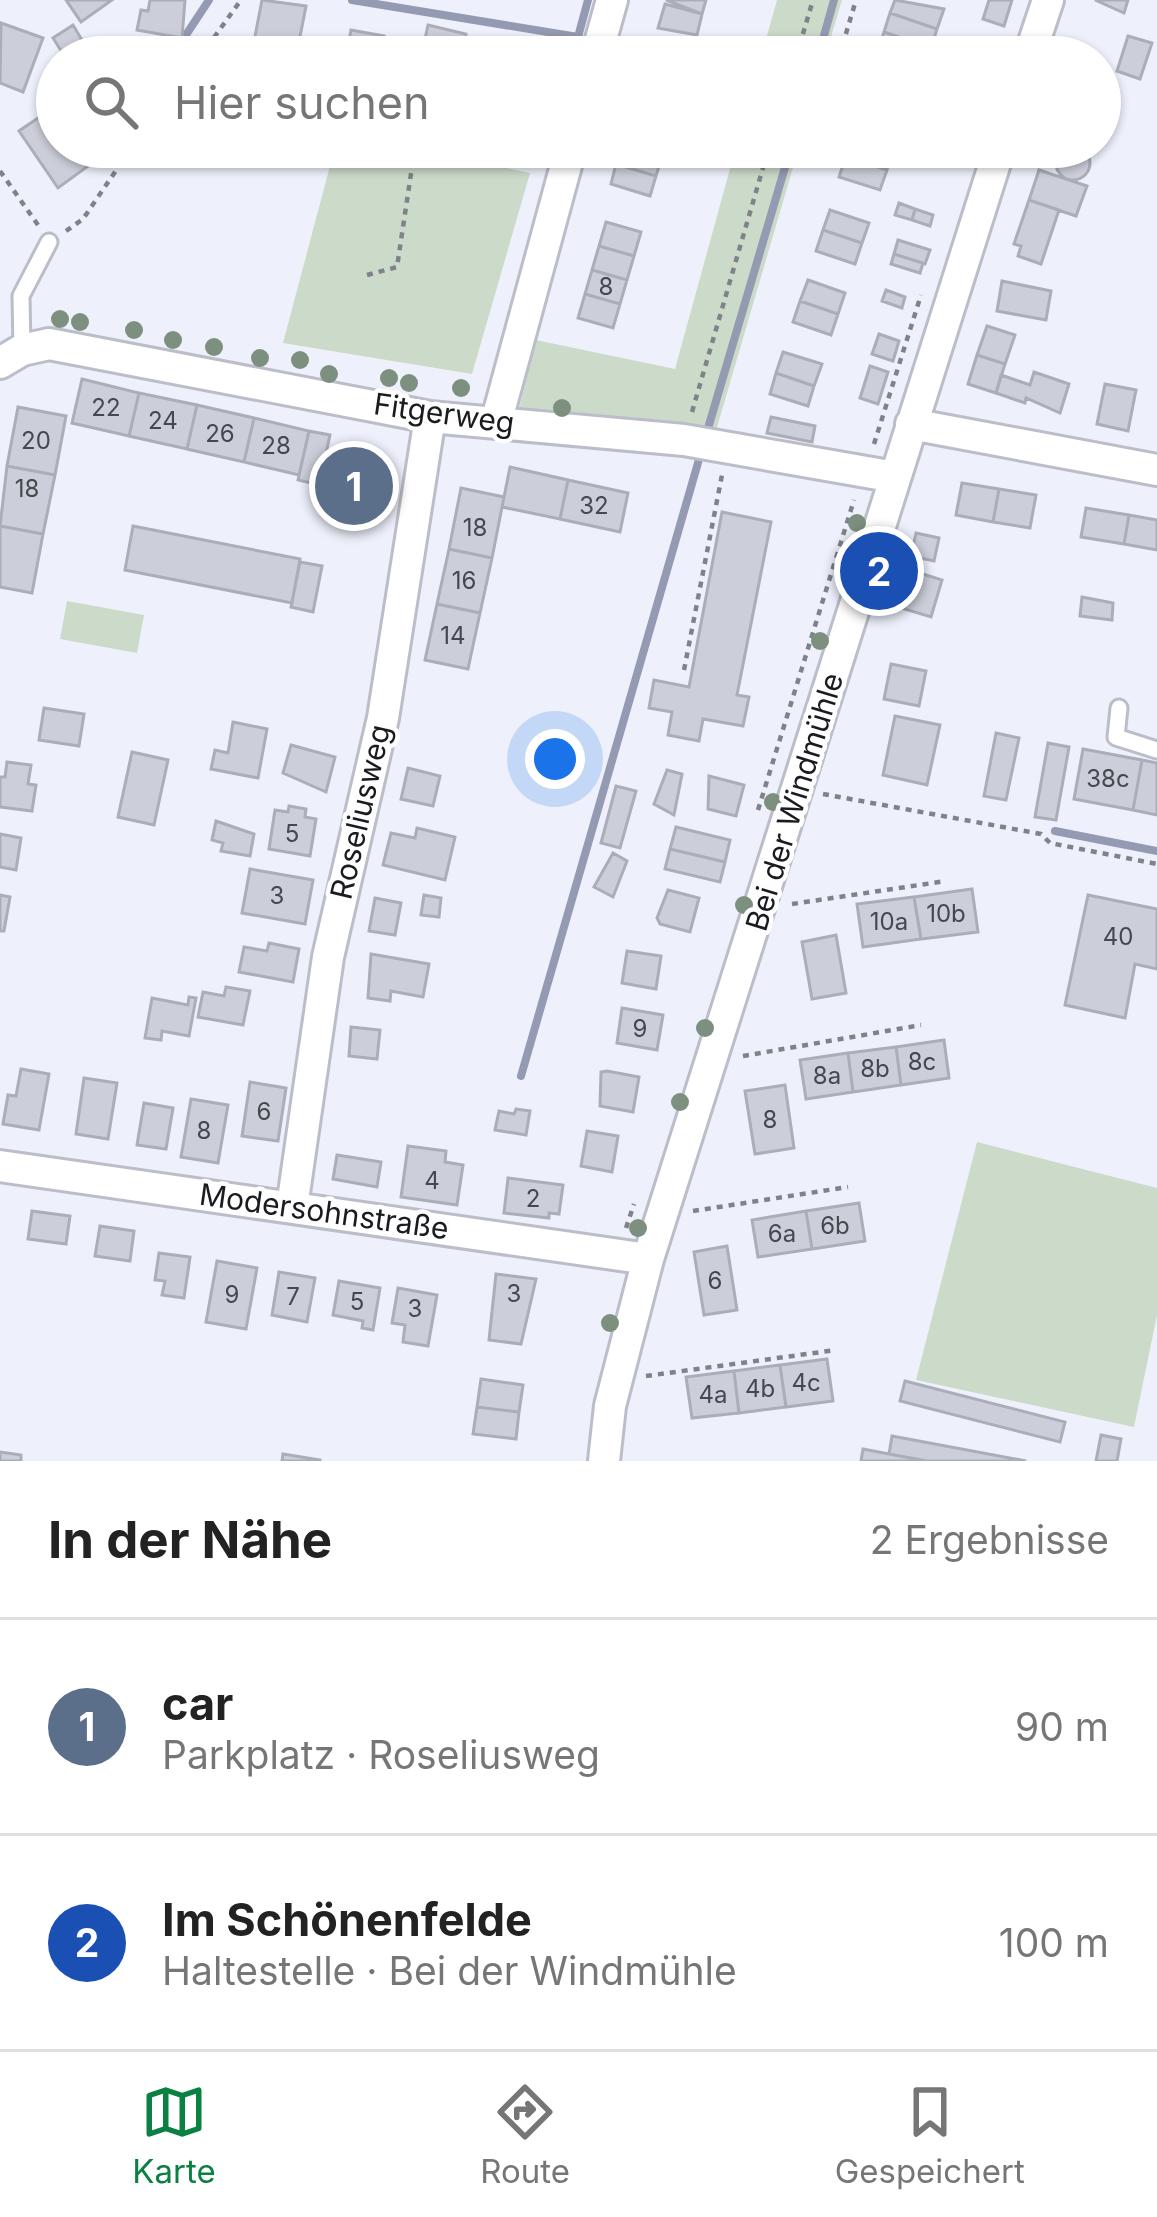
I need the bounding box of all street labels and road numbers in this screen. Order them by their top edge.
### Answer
street label: Fitgerweg [371,385,517,441]
street label: Bei der Windmühle [738,668,850,935]
street label: Roseliusweg [322,721,398,903]
street label: Modersohnstraße [197,1176,451,1246]

